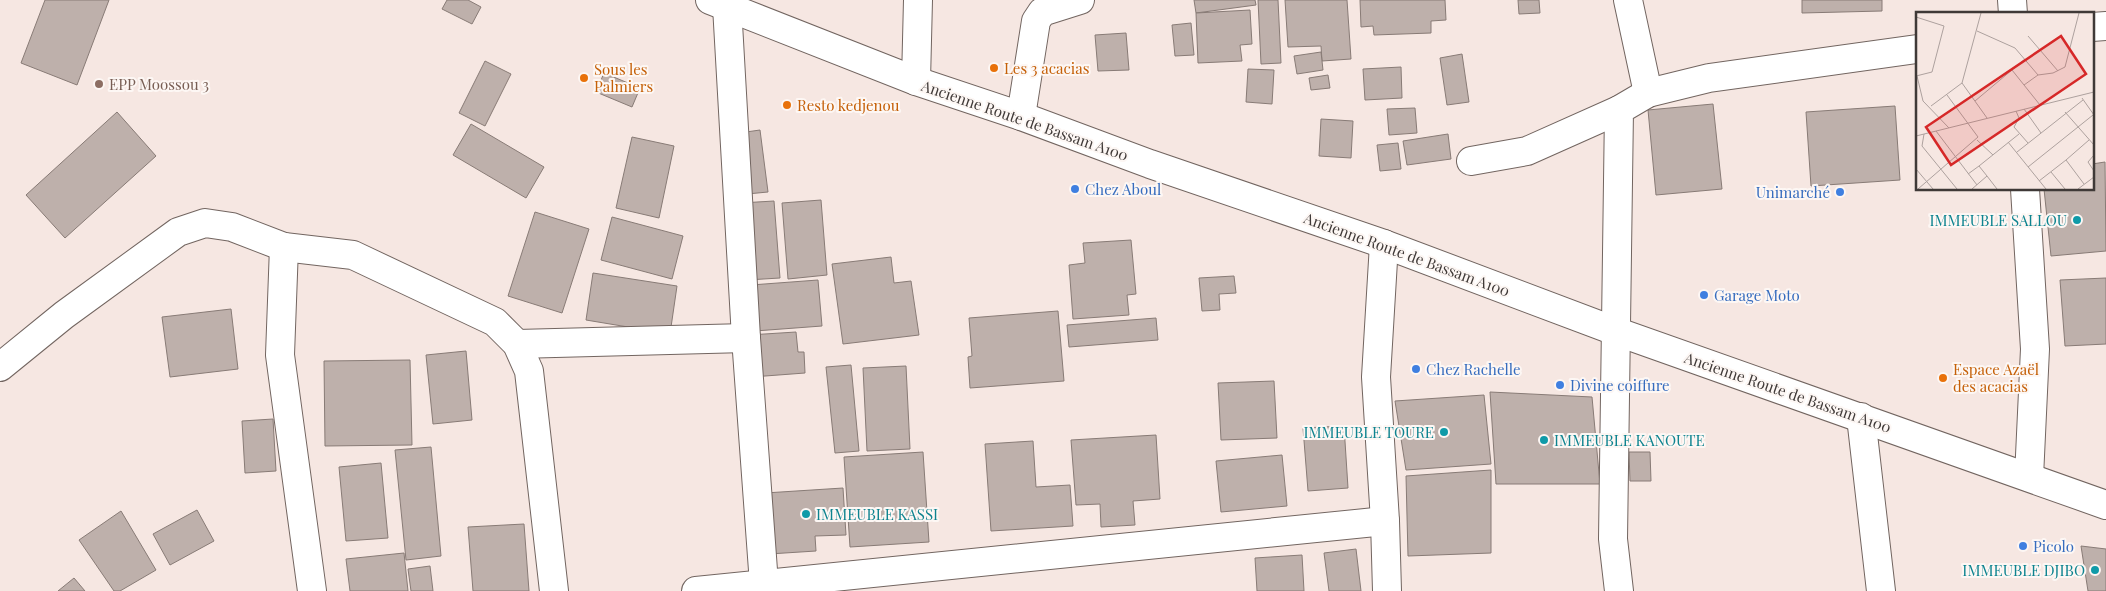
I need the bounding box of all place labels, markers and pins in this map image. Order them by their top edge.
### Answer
place label: Les 3 acacias [1004,58,1089,78]
place label: Sous les Palmiers [594,59,653,96]
marker: Les 3 acacias [988,62,1000,74]
marker: Sous les Palmiers [578,72,590,84]
place label: EPP Moossou 3 [109,74,209,94]
marker: EPP Moossou 3 [93,78,105,90]
place label: Resto kedjenou [797,95,900,115]
marker: Resto kedjenou [781,99,793,111]
place label: Chez Aboul [1085,179,1161,199]
place label: Unimarché [1756,182,1830,202]
marker: Chez Aboul [1069,183,1081,195]
marker: Unimarché [1834,186,1846,198]
place label: IMMEUBLE SALLOU [1929,210,2067,230]
marker: IMMEUBLE SALLOU [2071,214,2083,226]
place label: Garage Moto [1714,285,1800,305]
marker: Garage Moto [1698,289,1710,301]
place label: Chez Rachelle [1426,359,1521,379]
place label: Espace Azaël des acacias [1953,359,2039,396]
marker: Chez Rachelle [1410,363,1422,375]
marker: Espace Azaël des acacias [1937,372,1949,384]
place label: Divine coiffure [1570,375,1670,395]
marker: Divine coiffure [1554,379,1566,391]
place label: IMMEUBLE TOURE [1303,422,1434,442]
marker: IMMEUBLE TOURE [1438,426,1450,438]
place label: IMMEUBLE KANOUTE [1554,430,1705,450]
marker: IMMEUBLE KANOUTE [1538,434,1550,446]
place label: IMMEUBLE KASSI [816,504,938,524]
marker: IMMEUBLE KASSI [800,508,812,520]
place label: Picolo [2033,536,2074,556]
marker: Picolo [2017,540,2029,552]
place label: IMMEUBLE DJIBO [1962,560,2085,580]
marker: IMMEUBLE DJIBO [2089,564,2101,576]

